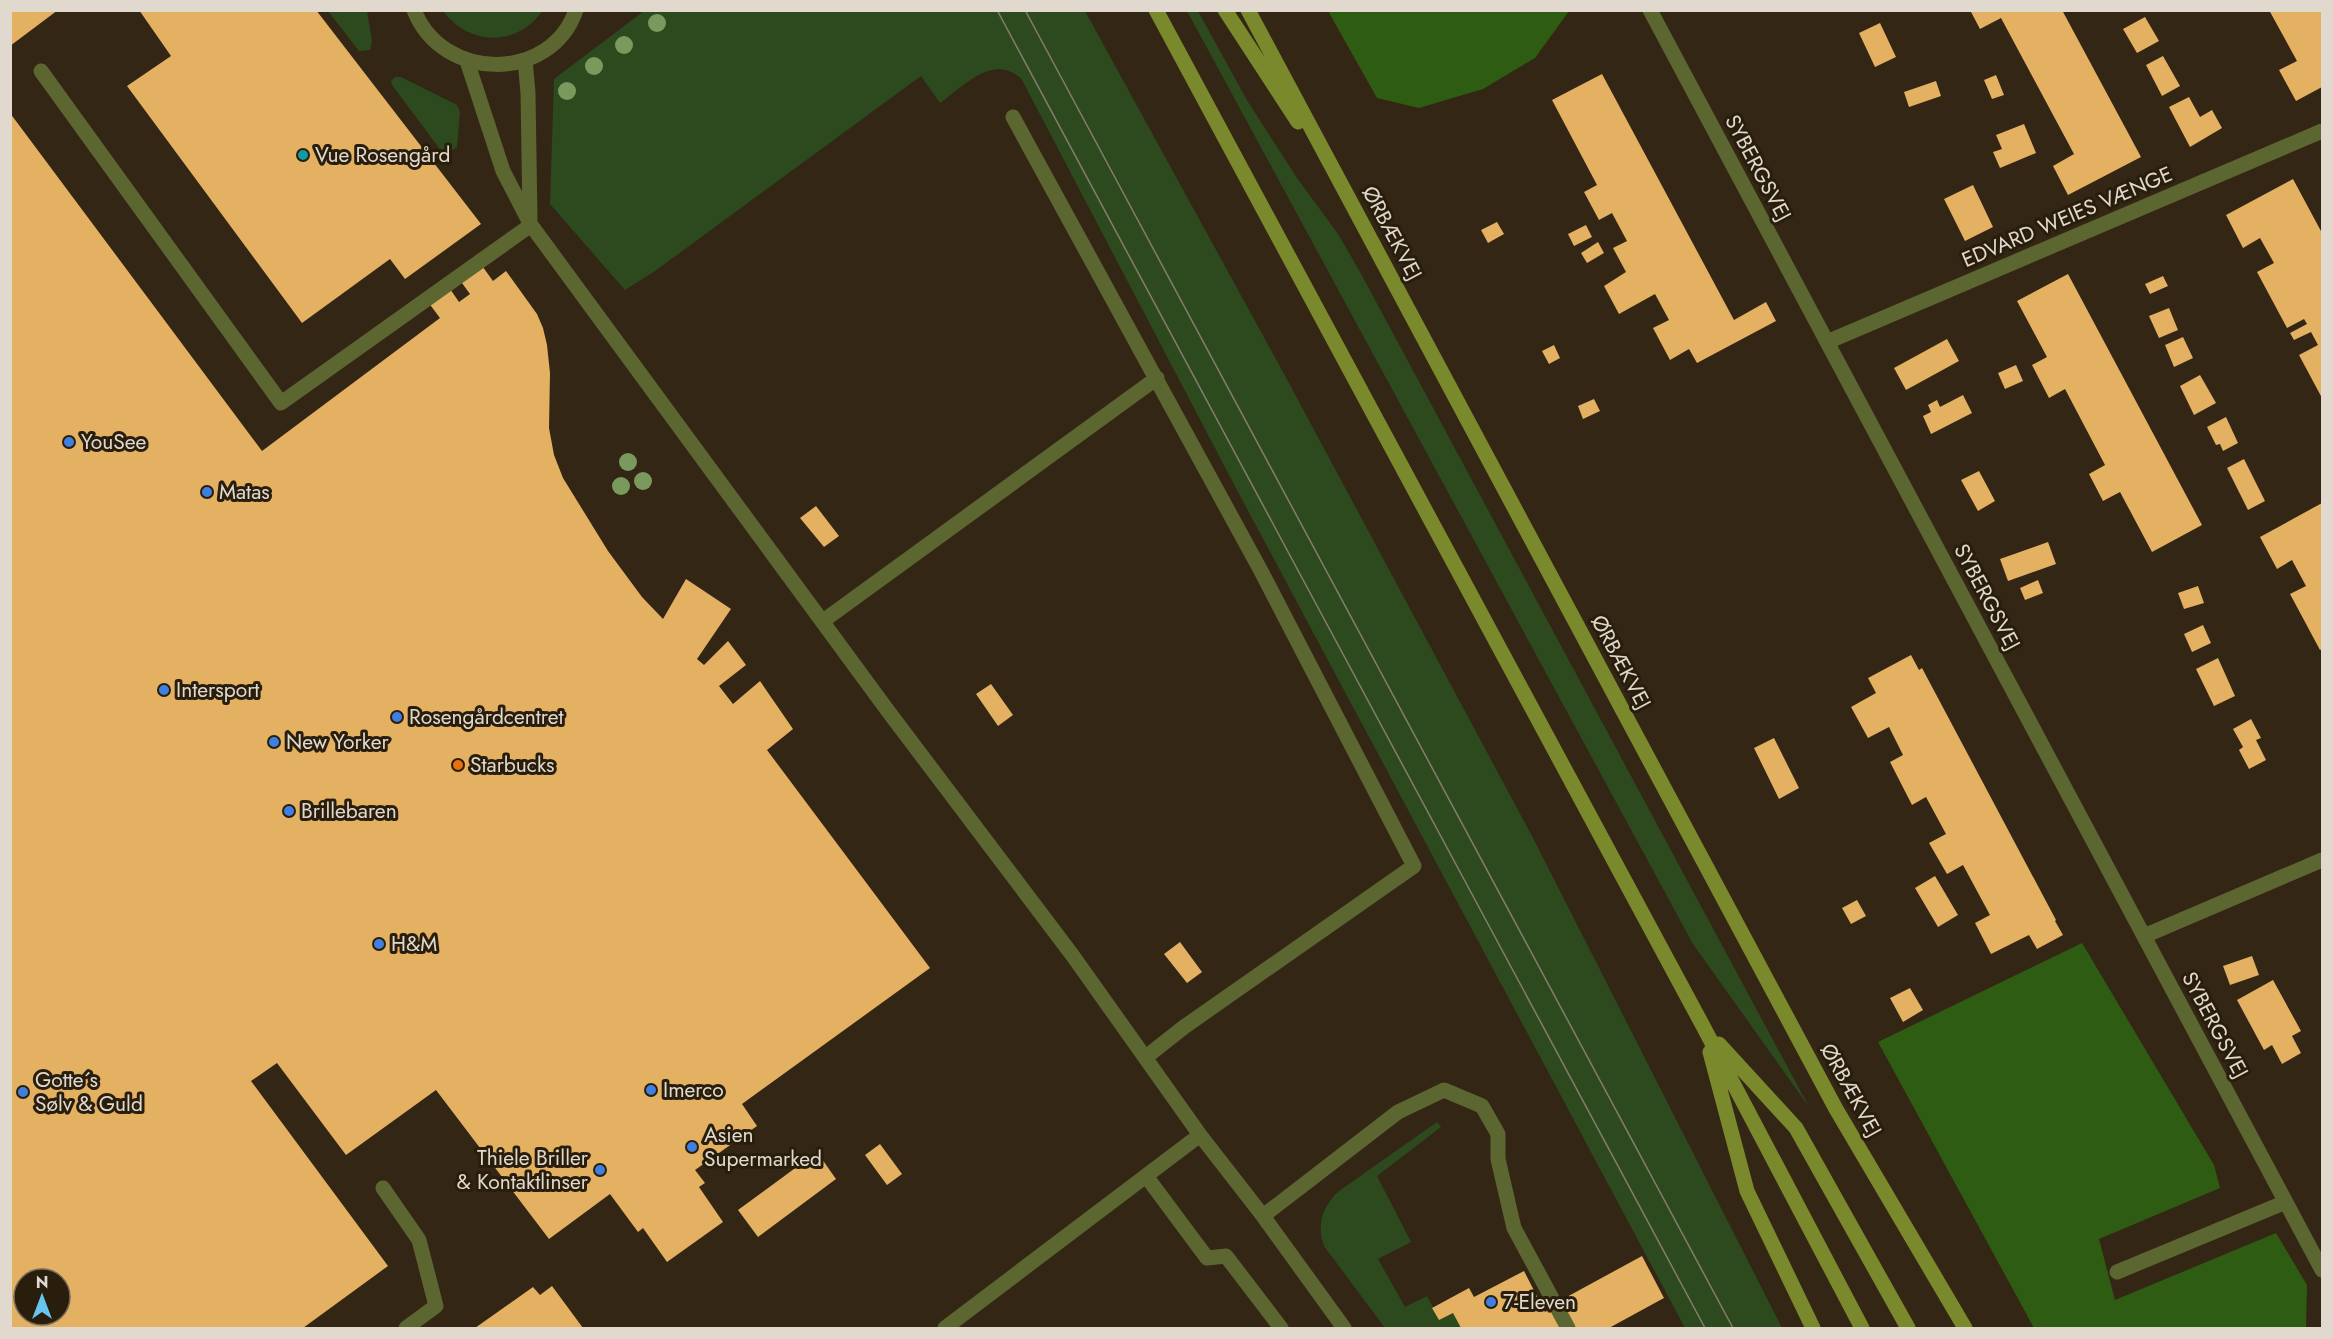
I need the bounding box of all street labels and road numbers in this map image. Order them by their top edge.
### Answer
street label: SYBERGSVEJ [1717,109,1799,227]
street label: EDVARD WEIES VÆNGE [1957,159,2177,275]
street label: ØRBÆKVEJ [1355,181,1429,285]
street label: SYBERGSVEJ [1946,538,2028,656]
street label: ØRBÆKVEJ [1584,610,1658,714]
street label: SYBERGSVEJ [2174,966,2256,1084]
street label: ØRBÆKVEJ [1813,1038,1889,1142]

